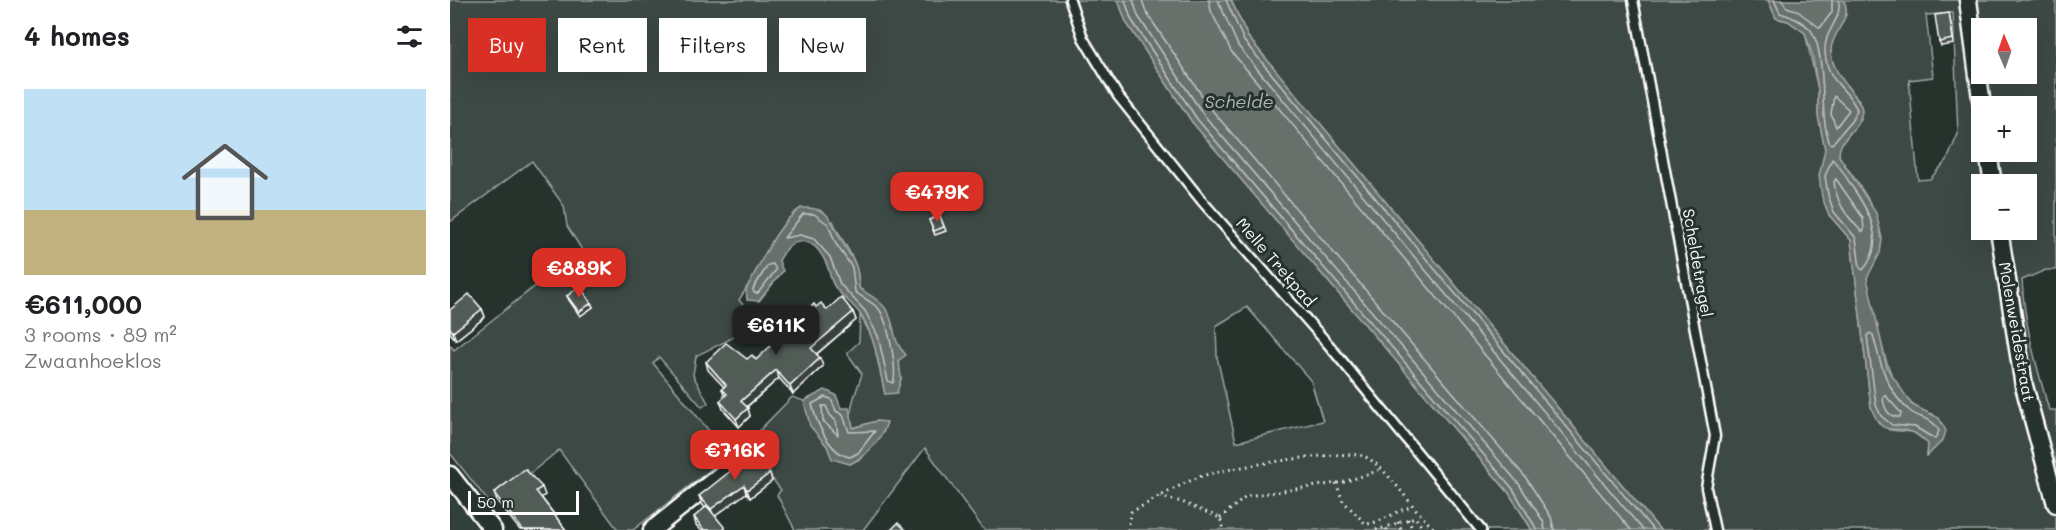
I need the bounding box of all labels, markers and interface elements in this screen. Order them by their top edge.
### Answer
chip: Buy [468,18,546,72]
chip: Rent [558,18,647,72]
chip: Filters [659,18,767,72]
chip: New [779,18,866,72]
north arrow [1971,18,2037,84]
map controls [1971,18,2037,240]
text: 4 homes [24,19,130,53]
icon: filters [393,20,426,53]
water label: Schelde [1204,89,1274,113]
button: + [1971,96,2037,162]
icon: home [171,128,279,236]
pin: €479K [895,172,979,223]
button: − [1971,174,2037,240]
text: €479K [904,178,970,204]
street label: Scheldetragel [1679,207,1718,319]
street label: Melle Trekpad [1232,213,1321,310]
pin: €889K [537,248,621,299]
text: €889K [546,254,612,280]
street label: Molenweidestraat [1995,260,2040,404]
text: €611,000 [24,287,142,321]
pin: €611K [734,305,818,356]
text: €611K [746,311,806,337]
text: 3 rooms · 89 m² [24,321,177,347]
text: Zwaanhoeklos [24,347,162,373]
pin: €716K [693,430,777,481]
text: €716K [704,436,766,462]
scale bar [468,488,579,516]
text: 50 m [477,491,514,512]

